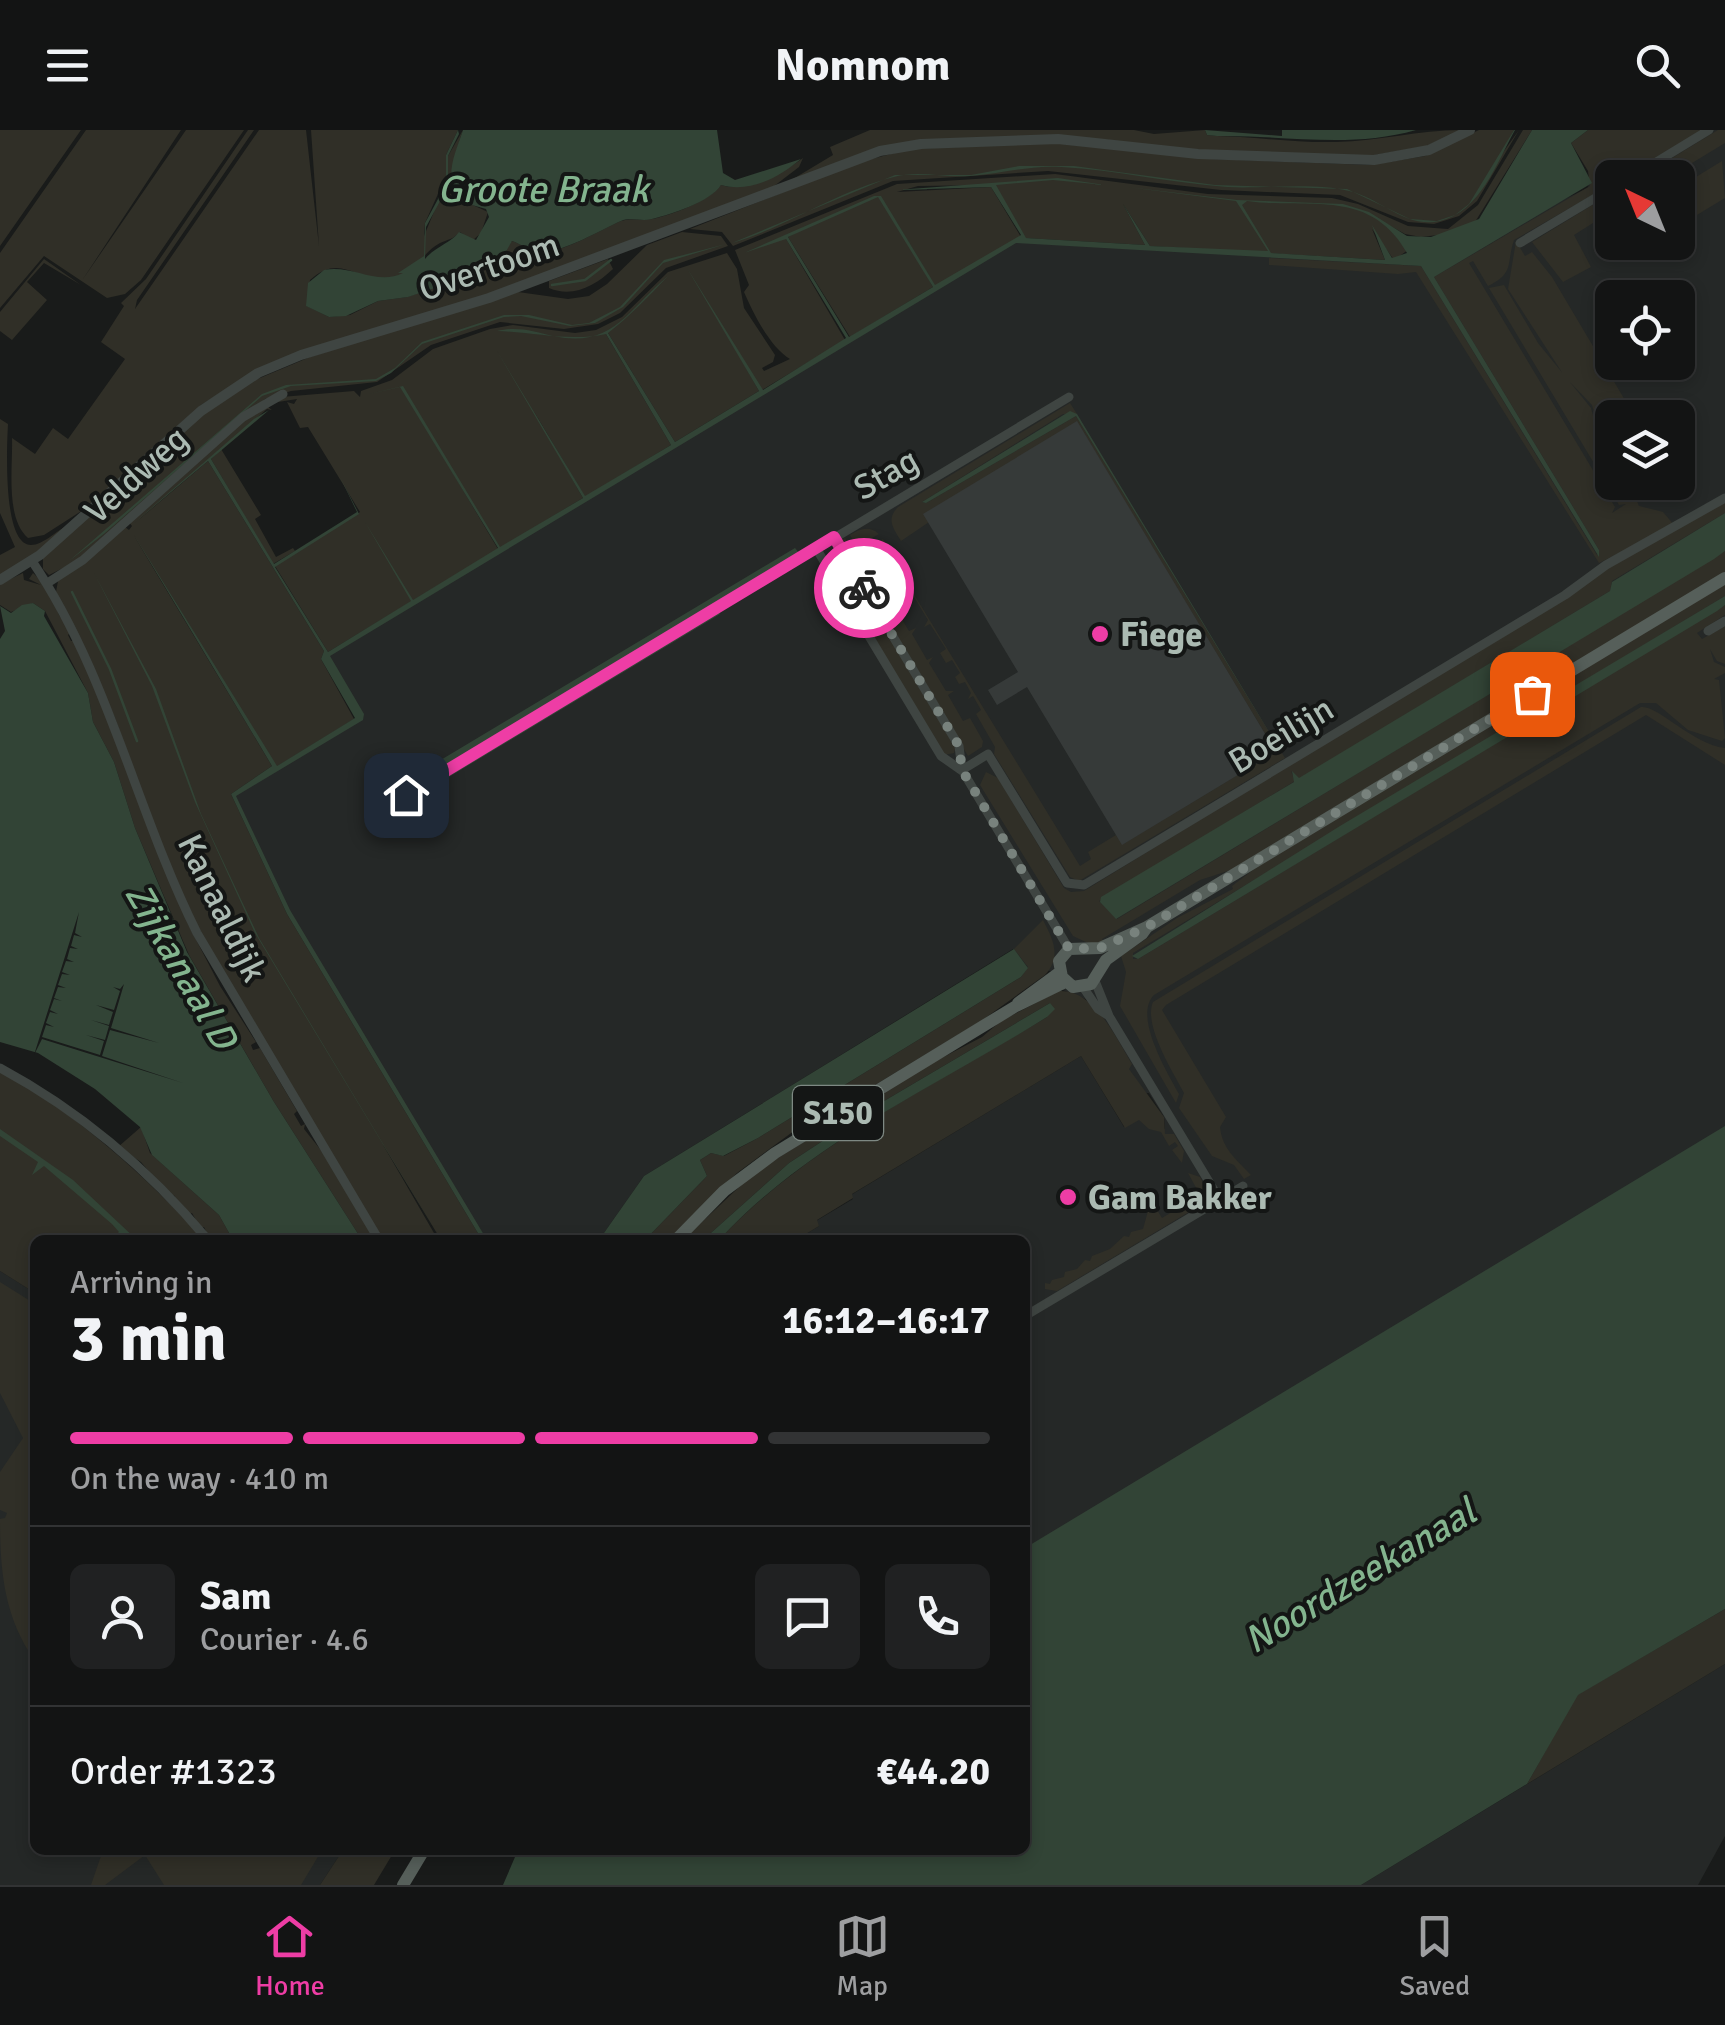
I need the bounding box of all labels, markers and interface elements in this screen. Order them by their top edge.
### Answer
icon: menu [40,38,95,93]
text: Nomnom [775,38,950,93]
icon: search [1630,38,1685,93]
north arrow [1595,160,1695,260]
map controls [1595,160,1695,500]
water label: Groote Braak [438,166,651,213]
street label: Overtoom [413,223,565,311]
button: locate [1595,280,1695,380]
button: layers [1595,400,1695,500]
street label: Veldweg [75,417,197,533]
street label: Stag [846,438,926,510]
courier [814,538,914,638]
icon: bike [837,561,892,616]
place label: Fiege [1120,613,1203,656]
marker: Fiege [1089,623,1111,645]
pin [1490,652,1575,737]
icon: bag [1505,667,1560,722]
street label: Boeilijn [1221,687,1341,783]
pin [364,753,449,838]
icon: home [379,768,434,823]
street label: Kanaaldijk [168,827,276,989]
water label: Zijkanaal D [115,875,249,1059]
road number: S150 [793,1086,883,1140]
place label: Gam Bakker [1088,1176,1272,1219]
marker: Gam Bakker [1057,1186,1079,1208]
text: Arriving in [70,1263,212,1302]
text: 16:12–16:17 [782,1297,990,1344]
text: 3 min [70,1299,227,1379]
text: On the way · 410 m [70,1459,329,1498]
water label: Noordzeekanaal [1235,1487,1487,1664]
button: person [70,1564,175,1669]
button: chat [755,1564,860,1669]
button: phone [885,1564,990,1669]
text: Sam [200,1573,271,1620]
text: Courier · 4.6 [200,1620,369,1659]
text: Order #1323 [70,1748,277,1795]
text: €44.20 [877,1748,990,1795]
tab: Home [255,1909,325,2003]
tab: Map [835,1909,890,2003]
tab: Saved [1400,1909,1470,2003]

